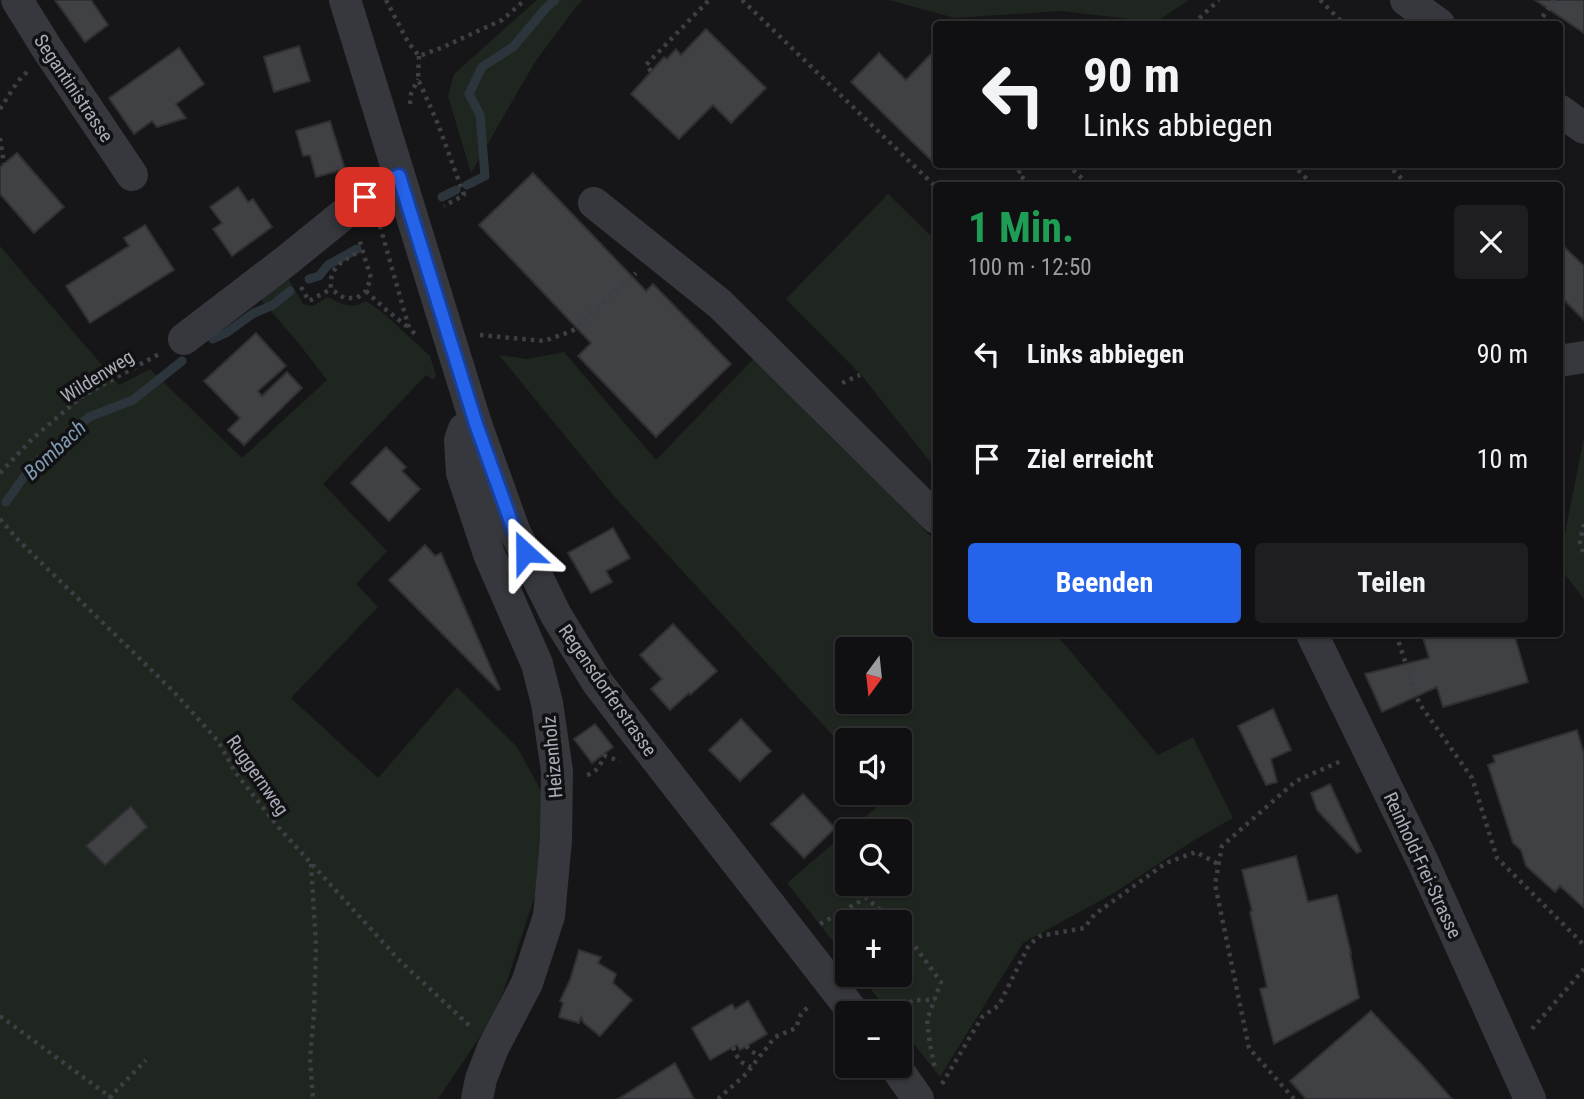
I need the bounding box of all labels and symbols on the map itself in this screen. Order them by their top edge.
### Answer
street label: Segantinistrasse [29,30,118,147]
pin [335,167,395,227]
street label: Wildenweg [57,345,138,408]
water label: Bombach [19,415,91,485]
position arrow [488,515,562,589]
street label: Regensdorferstrasse [554,620,662,761]
north arrow [835,637,912,714]
street label: Heizenholz [537,715,568,799]
street label: Ruggernweg [222,731,294,820]
street label: Reinhold-Frei-Strasse [1379,789,1466,942]

